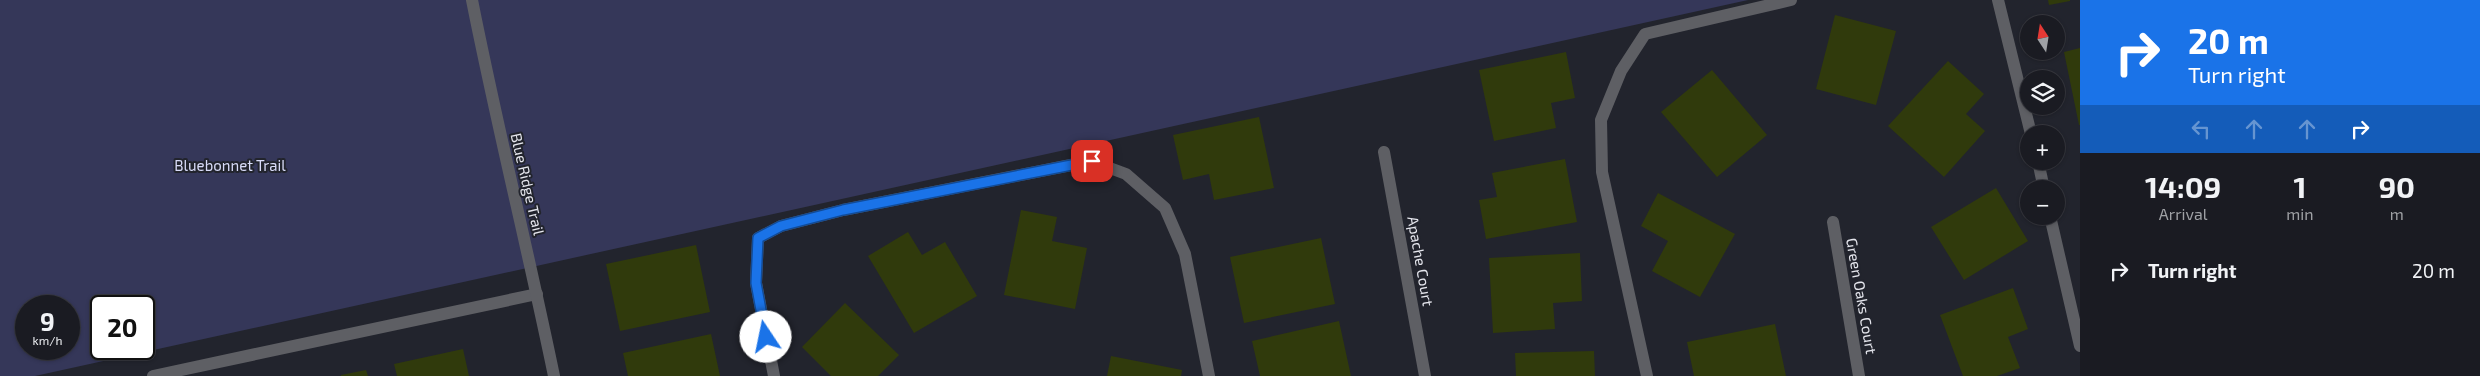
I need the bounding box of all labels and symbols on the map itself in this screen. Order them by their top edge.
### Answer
north arrow [2020,15,2065,60]
street label: Blue Ridge Trail [507,131,549,237]
pin [1071,140,1113,182]
park label: Bluebonnet Trail [174,156,286,174]
street label: Apache Court [1404,215,1438,308]
street label: Green Oaks Court [1843,237,1881,356]
speed limit sign: 20 [90,295,155,360]
position arrow [739,310,791,362]

